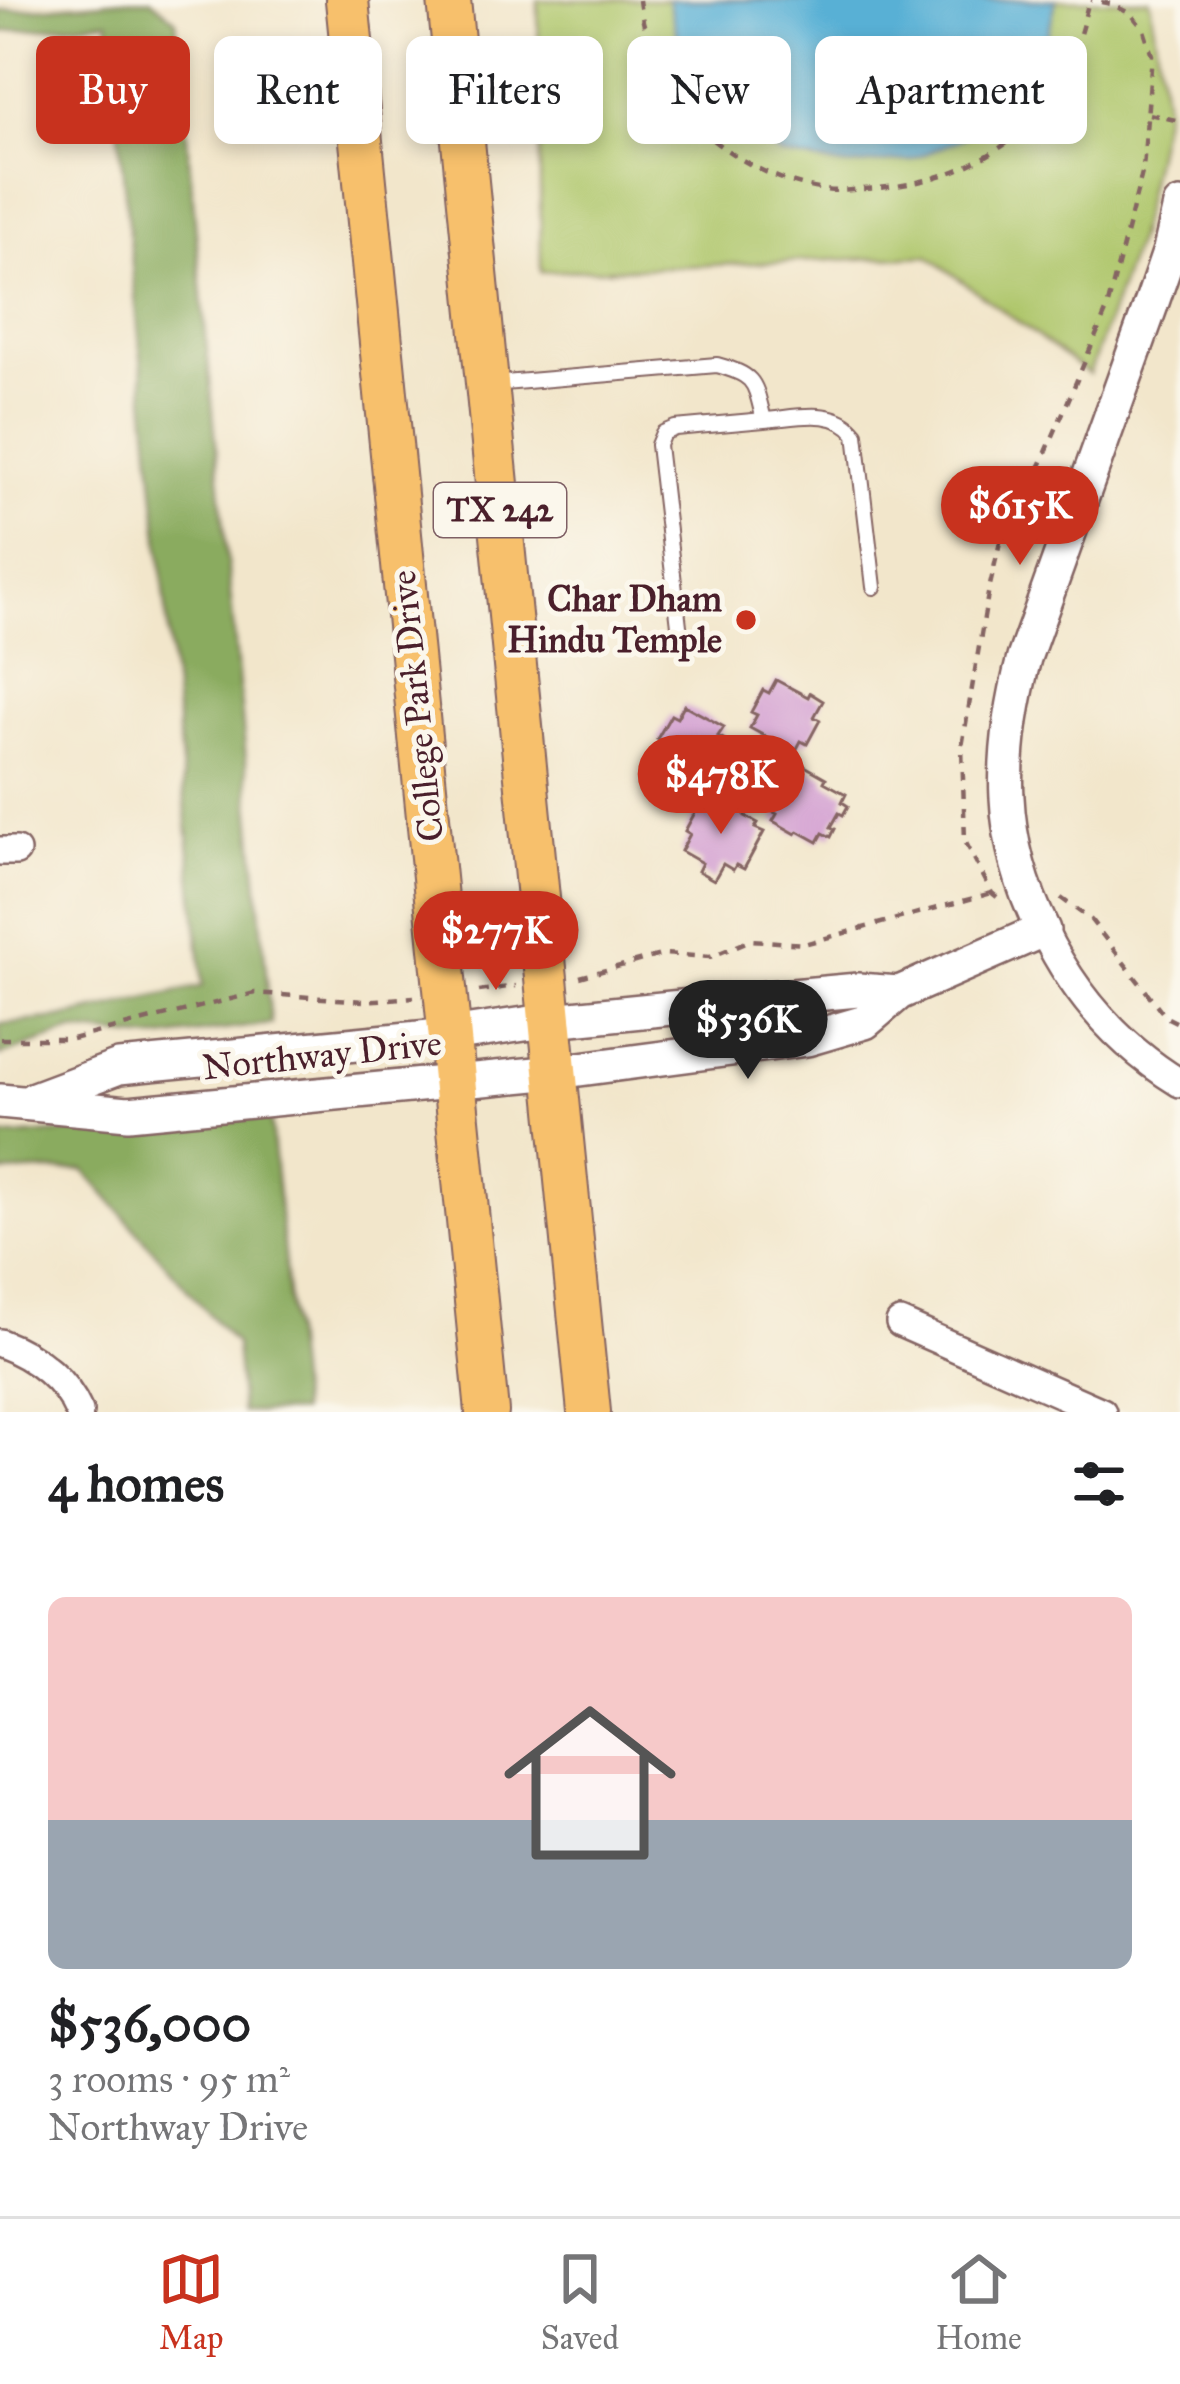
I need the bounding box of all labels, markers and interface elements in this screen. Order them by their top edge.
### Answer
chip: Buy [36,36,190,144]
chip: Rent [214,36,382,144]
chip: Filters [406,36,603,144]
chip: New [627,36,791,144]
chip: Apartment [815,36,1087,144]
pin: $615K [936,466,1104,568]
text: $615K [968,481,1072,529]
road number: TX 242 [434,483,566,537]
street label: College Park Drive [381,568,453,844]
place label: Char Dham Hindu Temple [507,577,723,662]
marker: Char Dham Hindu Temple [733,607,759,633]
pin: $478K [637,735,805,837]
text: $478K [665,750,777,798]
pin: $277K [412,891,580,993]
text: $277K [441,906,551,954]
pin: $536K [664,980,832,1082]
text: $536K [696,995,800,1043]
street label: Northway Drive [200,1021,444,1089]
icon: filters [1066,1451,1132,1517]
text: 4 homes [48,1453,224,1515]
icon: home [482,1675,698,1891]
text: $536,000 [48,1993,251,2055]
text: 3 rooms · 95 m² [48,2055,290,2103]
text: Northway Drive [48,2103,308,2151]
tab: Map [158,2246,224,2358]
tab: Saved [541,2246,619,2358]
tab: Home [935,2246,1022,2358]

